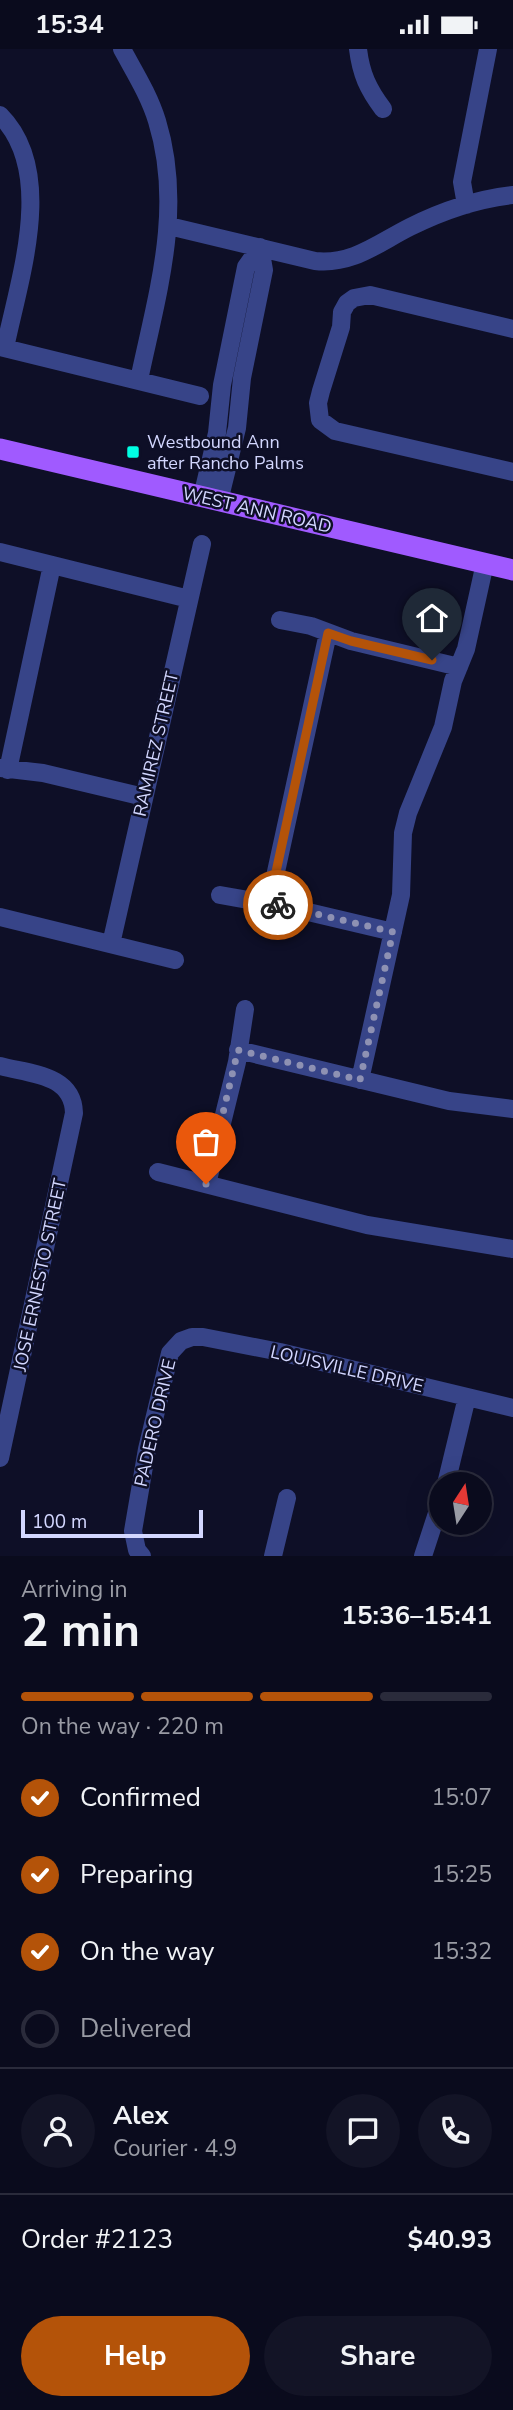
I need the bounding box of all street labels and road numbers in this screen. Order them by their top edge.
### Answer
street label: WEST ANN ROAD [180,481,334,539]
street label: RAMIREZ STREET [128,669,184,819]
street label: JOSE ERNESTO STREET [8,1176,72,1375]
street label: LOUISVILLE DRIVE [268,1340,426,1398]
street label: PADERO DRIVE [129,1357,181,1489]

